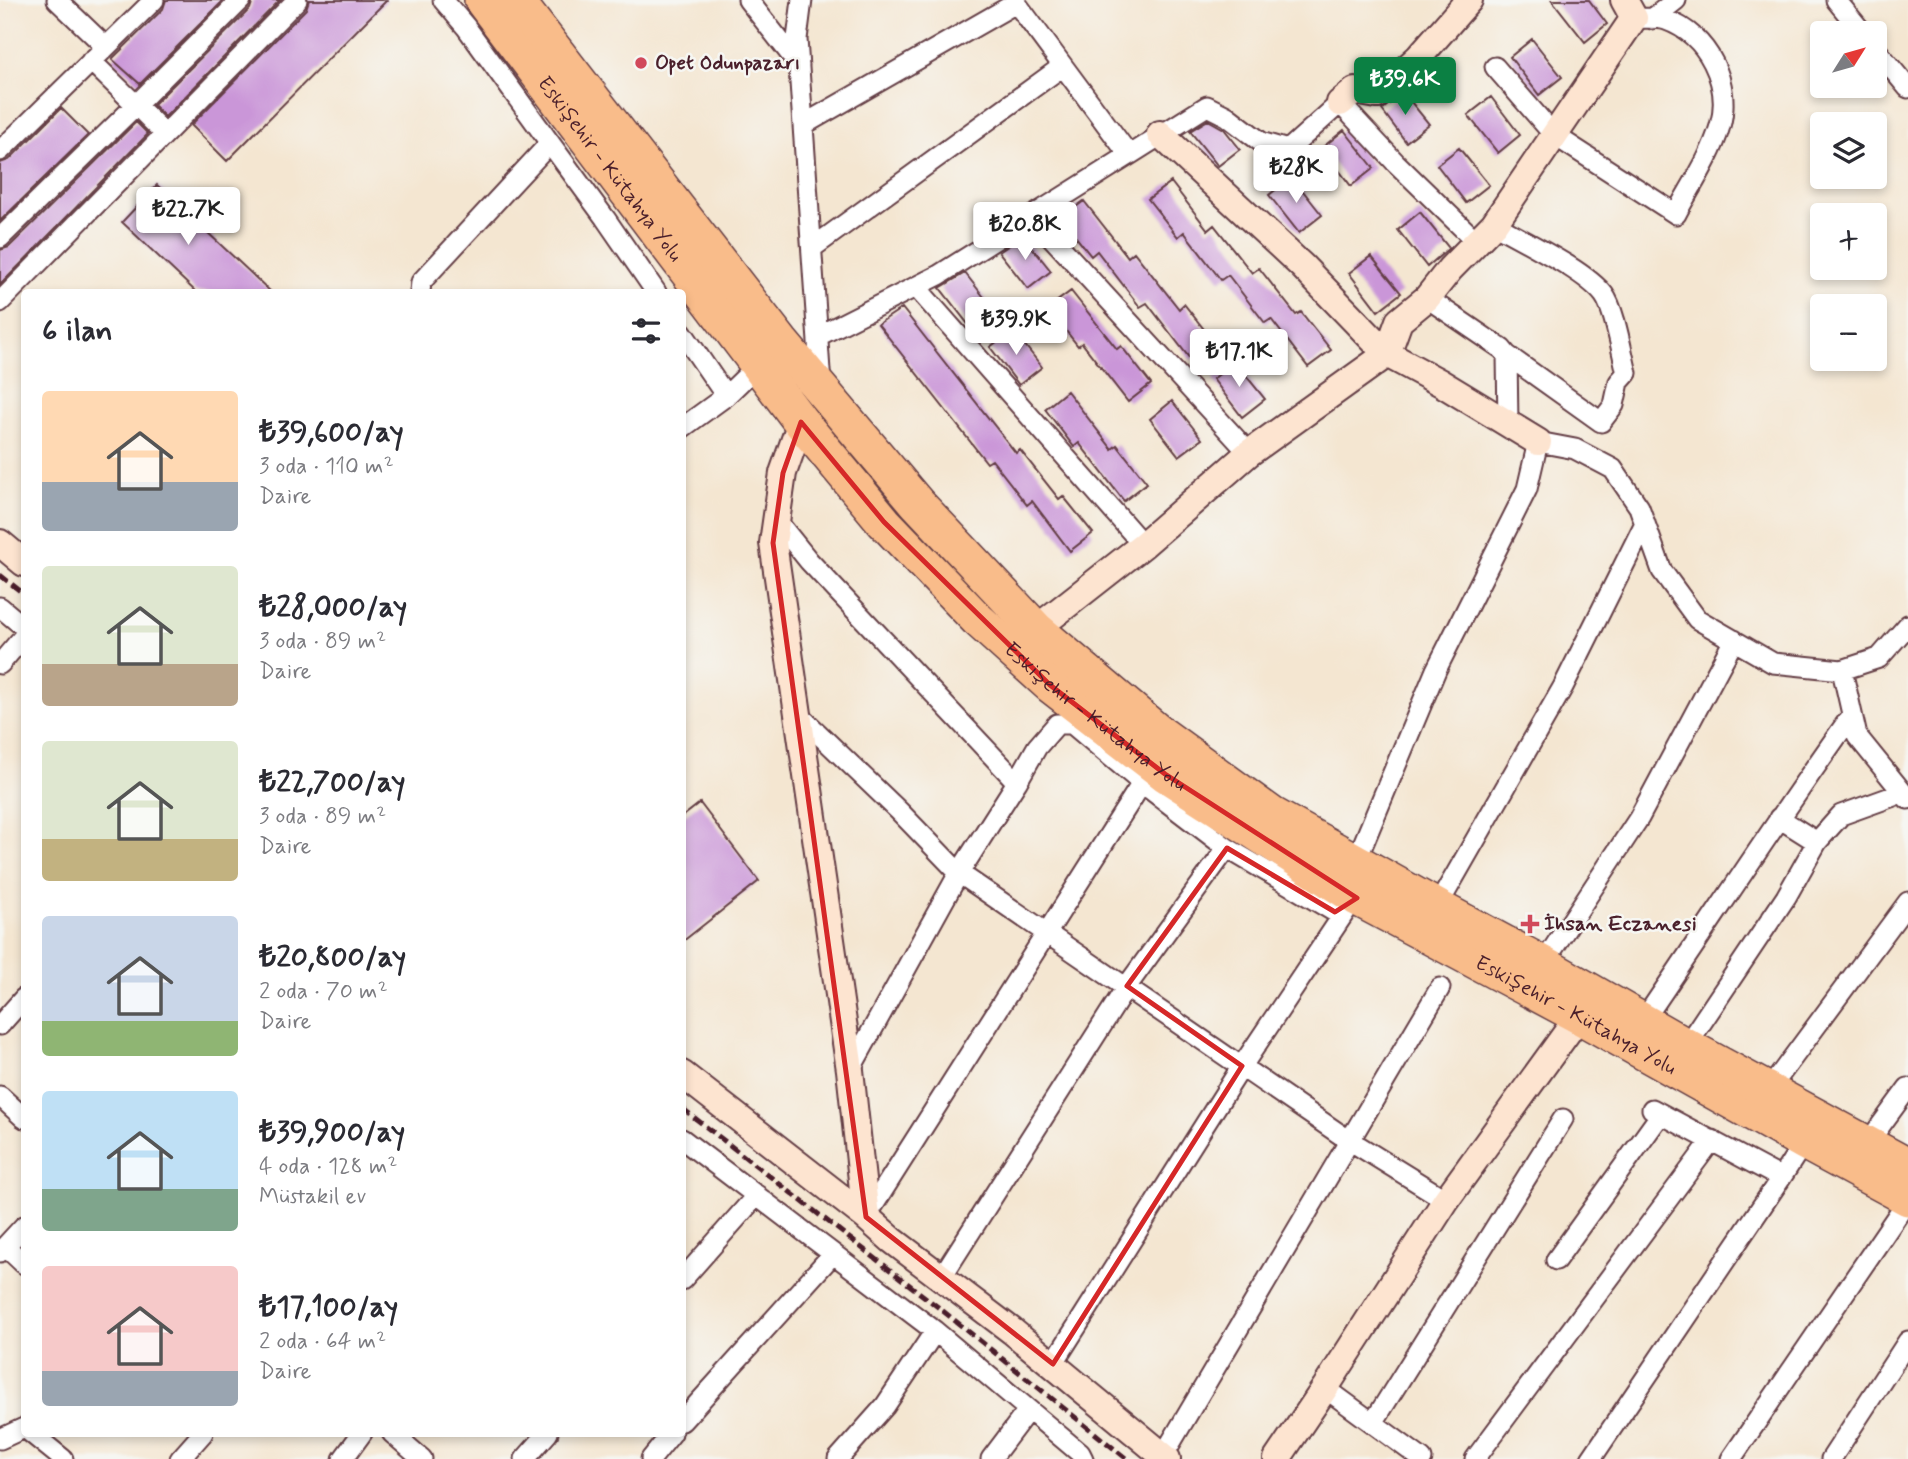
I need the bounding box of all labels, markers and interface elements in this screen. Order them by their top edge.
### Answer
north arrow [1810,21,1886,98]
map controls [1810,21,1887,371]
place label: Opet Odunpazarı [655,49,800,77]
marker: Opet Odunpazarı [633,55,649,71]
pin: ₺39.6K [1348,58,1462,117]
text: ₺39.6K [1370,65,1440,95]
street label: Eskişehir - Kütahya Yolu [531,71,689,268]
button: layers [1810,112,1887,189]
pin: ₺28K [1255,146,1337,205]
text: ₺28K [1269,153,1323,183]
pin: ₺22.7K [131,188,245,247]
text: ₺22.7K [152,195,224,225]
pin: ₺20.8K [968,202,1082,262]
button: + [1810,203,1887,280]
text: ₺20.8K [989,210,1061,240]
button: − [1810,294,1887,371]
pin: ₺39.9K [959,298,1073,357]
text: ₺39.9K [981,305,1051,335]
text: 6 ilan [42,312,113,351]
icon: filters [627,312,665,350]
pin: ₺17.1K [1182,330,1296,389]
text: ₺17.1K [1206,337,1272,367]
text: ₺39,600/ay [259,413,404,452]
icon: home [98,419,182,503]
text: 3 oda · 110 m² [259,452,394,482]
text: Daire [259,482,311,512]
text: ₺28,000/ay [259,588,407,627]
icon: home [98,594,182,678]
text: 3 oda · 89 m² [259,627,386,657]
street label: Eskişehir - Kütahya Yolu [998,636,1192,798]
text: Daire [259,657,311,687]
text: ₺22,700/ay [259,763,405,802]
icon: home [98,769,182,853]
text: 3 oda · 89 m² [259,802,386,832]
text: Daire [259,832,311,862]
place label: İhsan Eczanesi [1544,910,1697,938]
marker: İhsan Eczanesi [1522,916,1538,932]
text: ₺20,800/ay [259,938,406,977]
icon: home [98,944,182,1028]
street label: Eskişehir - Kütahya Yolu [1470,949,1682,1082]
text: 2 oda · 70 m² [259,977,388,1007]
text: Daire [259,1007,311,1037]
text: ₺39,900/ay [259,1113,405,1152]
icon: home [98,1119,182,1203]
text: 4 oda · 128 m² [259,1152,397,1182]
text: Müstakil ev [259,1182,366,1212]
text: ₺17,100/ay [259,1288,398,1327]
icon: home [98,1294,182,1378]
text: 2 oda · 64 m² [259,1327,386,1357]
text: Daire [259,1357,311,1387]

